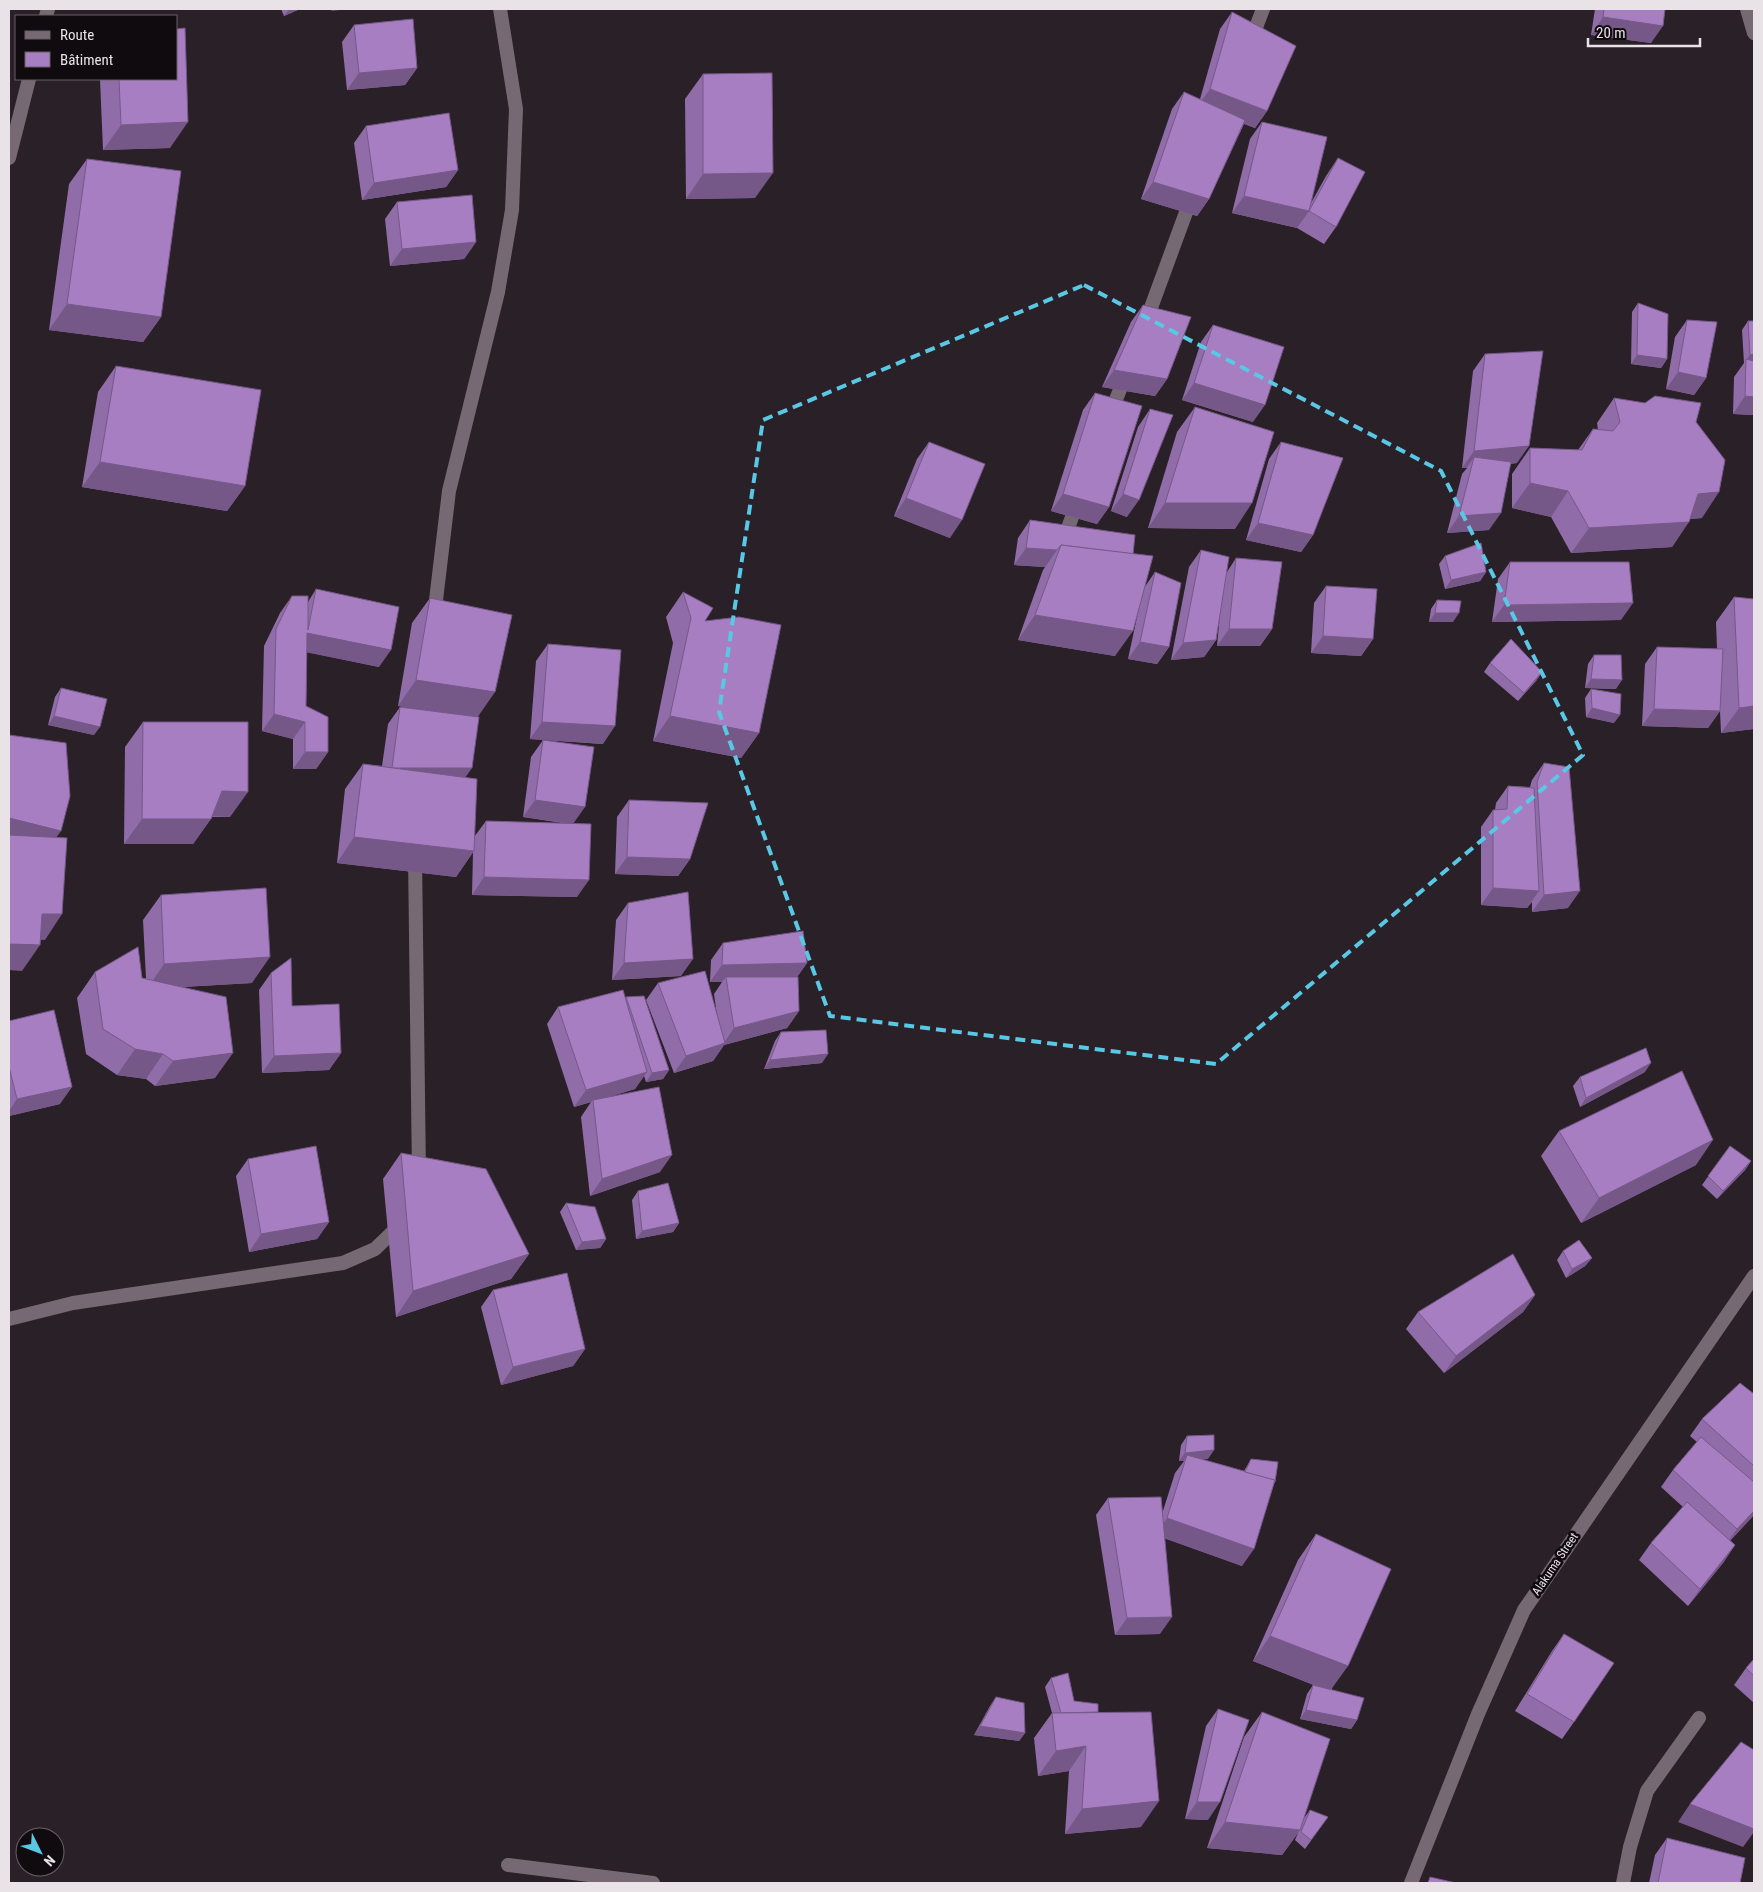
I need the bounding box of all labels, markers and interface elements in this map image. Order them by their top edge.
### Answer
legend [15,15,178,80]
scale bar [1588,15,1700,47]
text: 20 m [1596,24,1626,42]
text: Route [60,26,94,44]
text: Bâtiment [60,51,113,69]
street label: Alakuma Street [1529,1530,1581,1598]
north arrow [15,1827,65,1877]
text: N [41,1852,58,1869]

